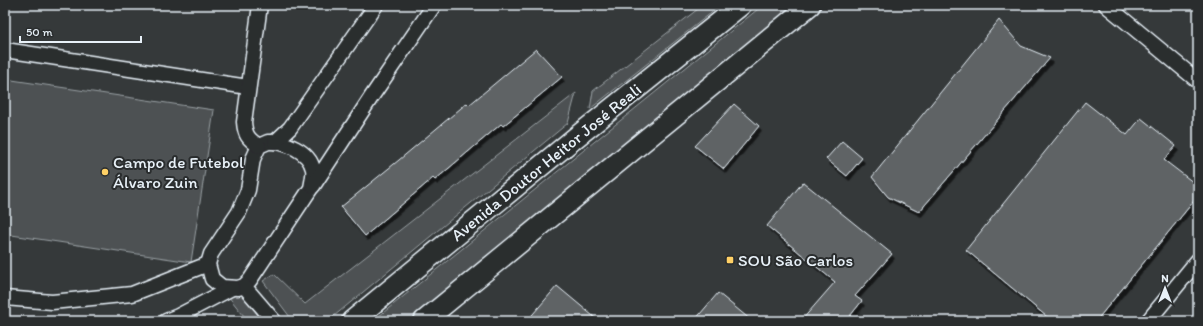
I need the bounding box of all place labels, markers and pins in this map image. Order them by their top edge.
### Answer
place label: Campo de Futebol Álvaro Zuin [113,152,244,192]
marker: Campo de Futebol Álvaro Zuin [100,167,110,177]
place label: SOU São Carlos [738,250,853,270]
marker: SOU São Carlos [725,255,735,265]

